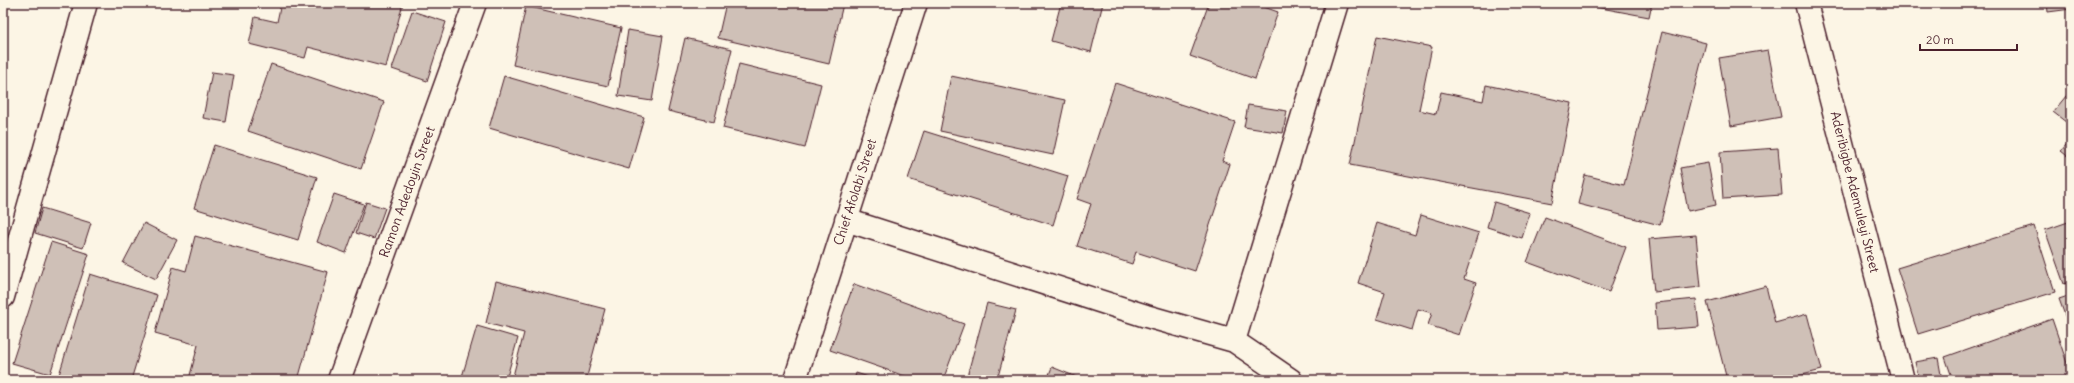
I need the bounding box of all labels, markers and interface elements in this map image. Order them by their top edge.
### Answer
scale bar [1920,26,2017,52]
text: 20 m [1926,32,1954,47]
street label: Aderibigbe Ademuleyi Street [1827,110,1883,275]
street label: Ramon Adedoyin Street [375,123,439,260]
street label: Chief Afolabi Street [830,136,880,248]

